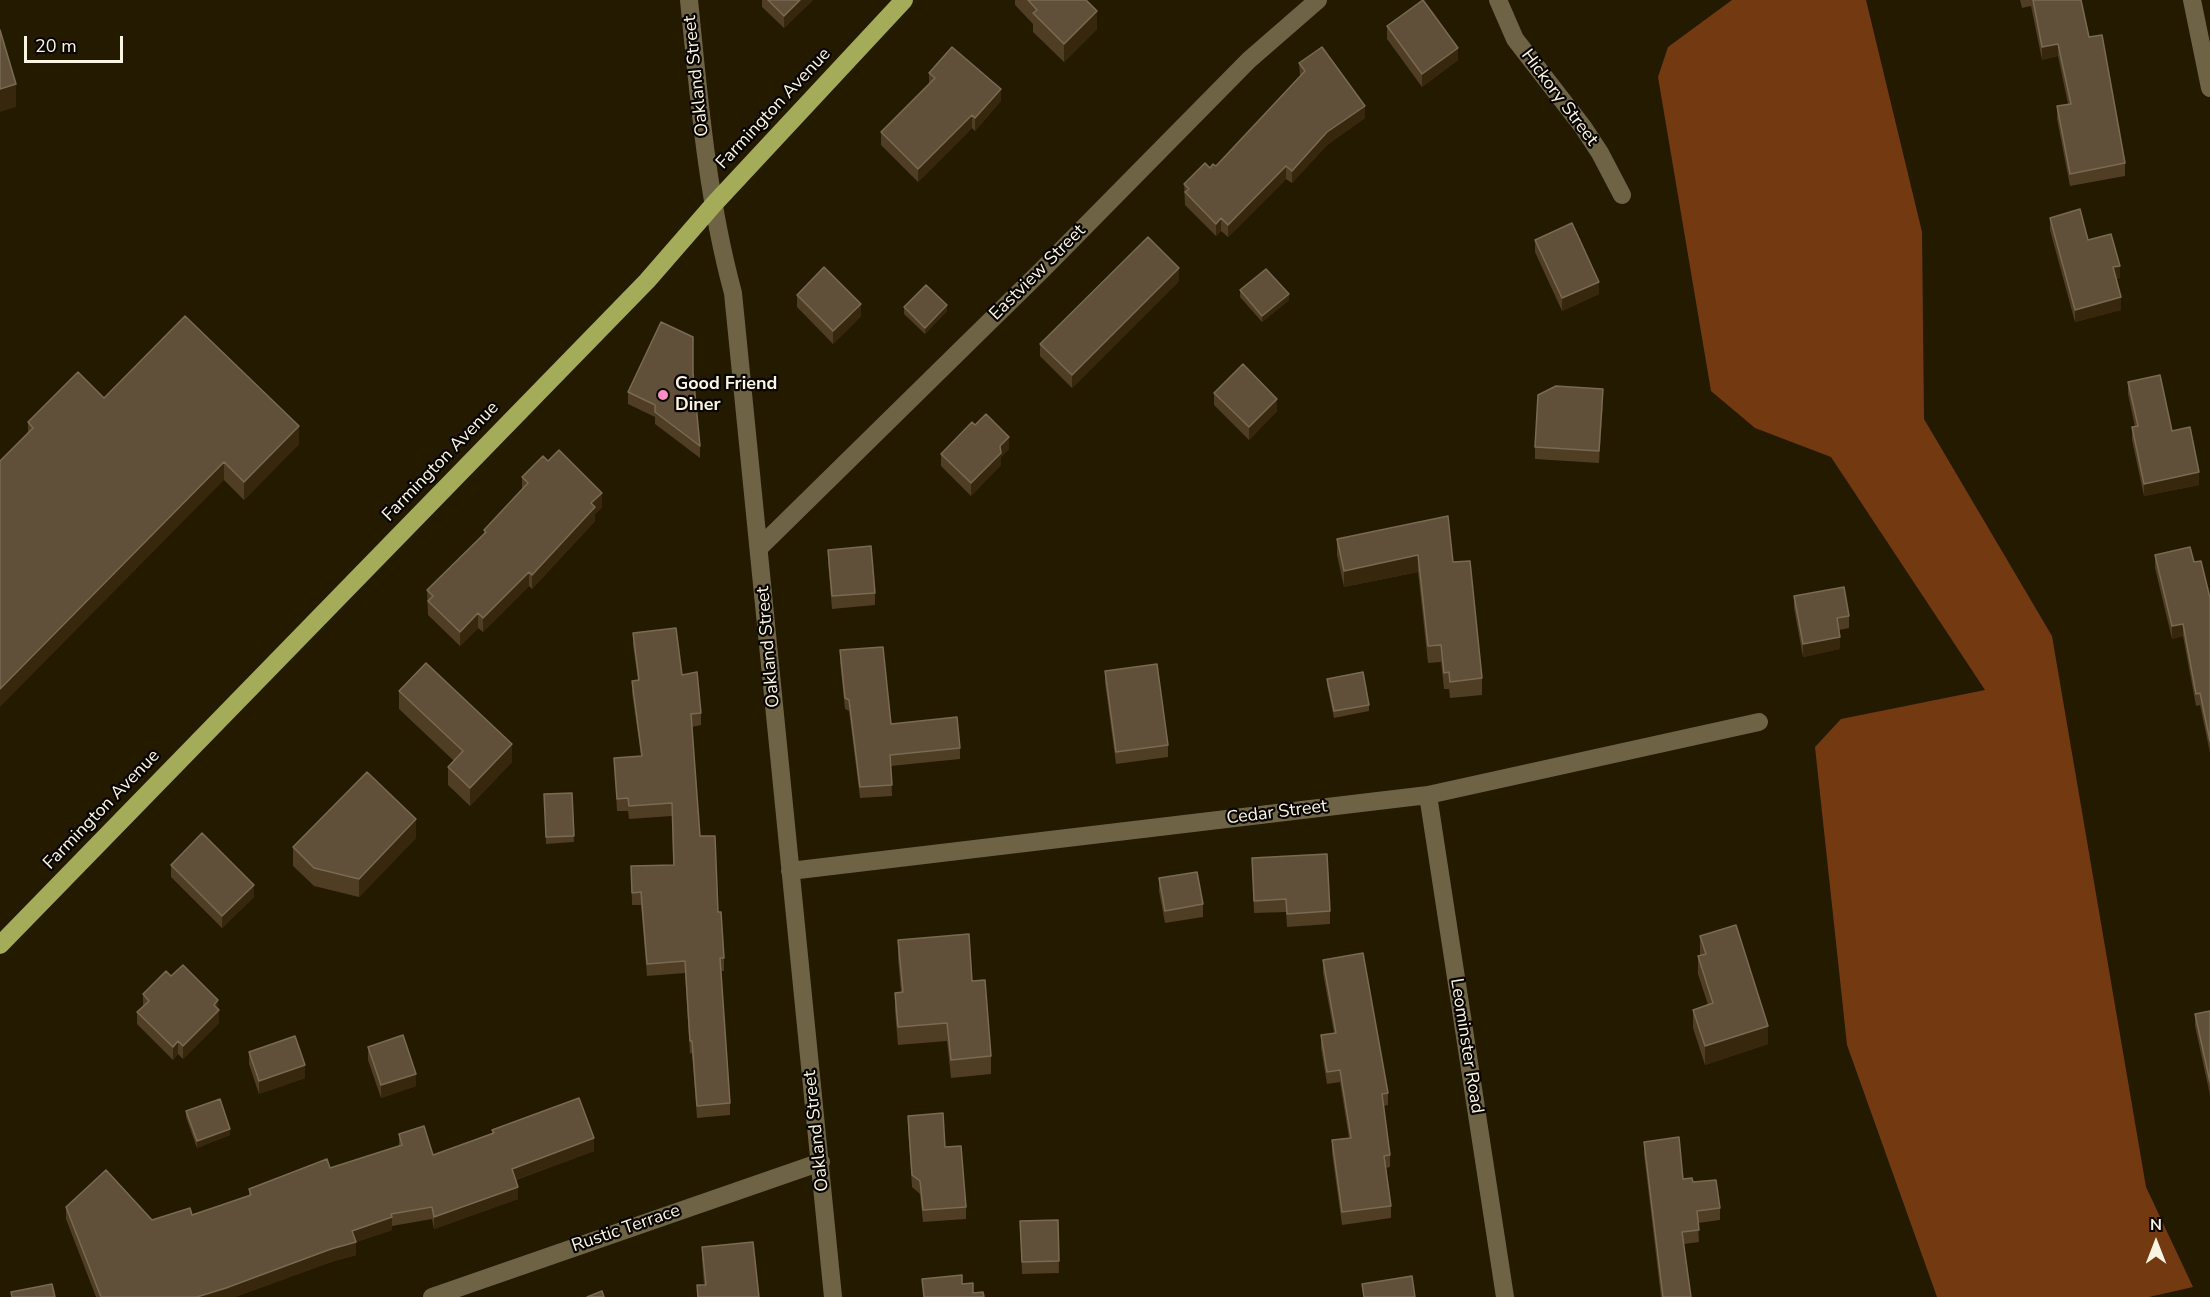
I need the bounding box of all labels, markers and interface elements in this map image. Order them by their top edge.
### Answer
street label: Oakland Street [680,14,714,138]
scale bar [27,24,126,62]
text: 20 m [35,34,77,58]
street label: Farmington Avenue [712,44,836,174]
street label: Hickory Street [1516,46,1602,150]
street label: Eastview Street [986,221,1090,325]
place label: Good Friend Diner [675,374,777,416]
marker: Good Friend Diner [656,388,670,402]
street label: Farmington Avenue [378,398,504,526]
street label: Oakland Street [753,585,785,709]
street label: Farmington Avenue [39,746,165,874]
street label: Cedar Street [1225,796,1329,830]
street label: Leominster Road [1445,977,1487,1115]
street label: Oakland Street [800,1069,834,1193]
street label: Rustic Terrace [569,1200,683,1258]
north arrow [2126,1213,2186,1273]
text: N [2150,1214,2162,1236]

